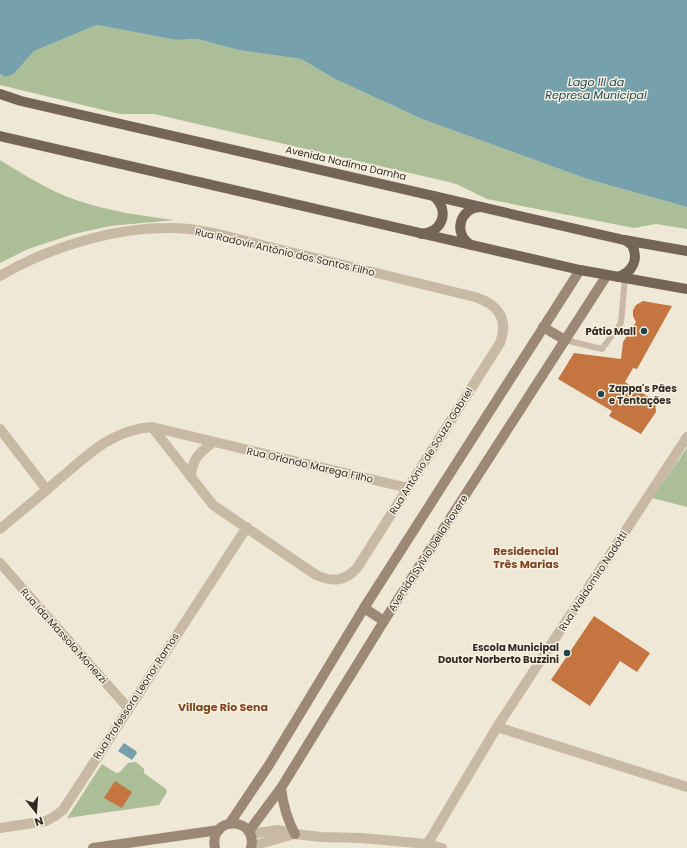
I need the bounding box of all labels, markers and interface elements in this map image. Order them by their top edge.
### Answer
water label: Lago III da Represa Municipal [545,74,647,103]
street label: Avenida Nadima Damha [284,142,408,184]
street label: Rua Radovir Antônio dos Santos Filho [194,224,376,280]
place label: Pátio Mall [586,324,636,339]
marker: Pátio Mall [639,326,649,336]
place label: Zappa's Pães e Tentações [609,381,677,408]
street label: Rua Antônio de Souza Gabriel [386,385,476,517]
marker: Zappa's Pães e Tentações [596,389,606,399]
street label: Rua Orlando Marega Filho [245,443,375,487]
street label: Avenida Sylvio Della Rovere [385,492,471,614]
street label: Rua Waldomiro Nadotti [555,528,631,634]
district label: Residencial Três Marias [493,543,559,572]
street label: Rua Ida Massola Monezzi [17,585,111,687]
street label: Rua Professora Leonor Ramos [89,630,183,762]
place label: Escola Municipal Doutor Norberto Buzzini [438,640,559,667]
marker: Escola Municipal Doutor Norberto Buzzini [562,648,572,658]
district label: Village Rio Sena [178,699,268,715]
north arrow [16,792,56,832]
text: N [33,813,45,830]

